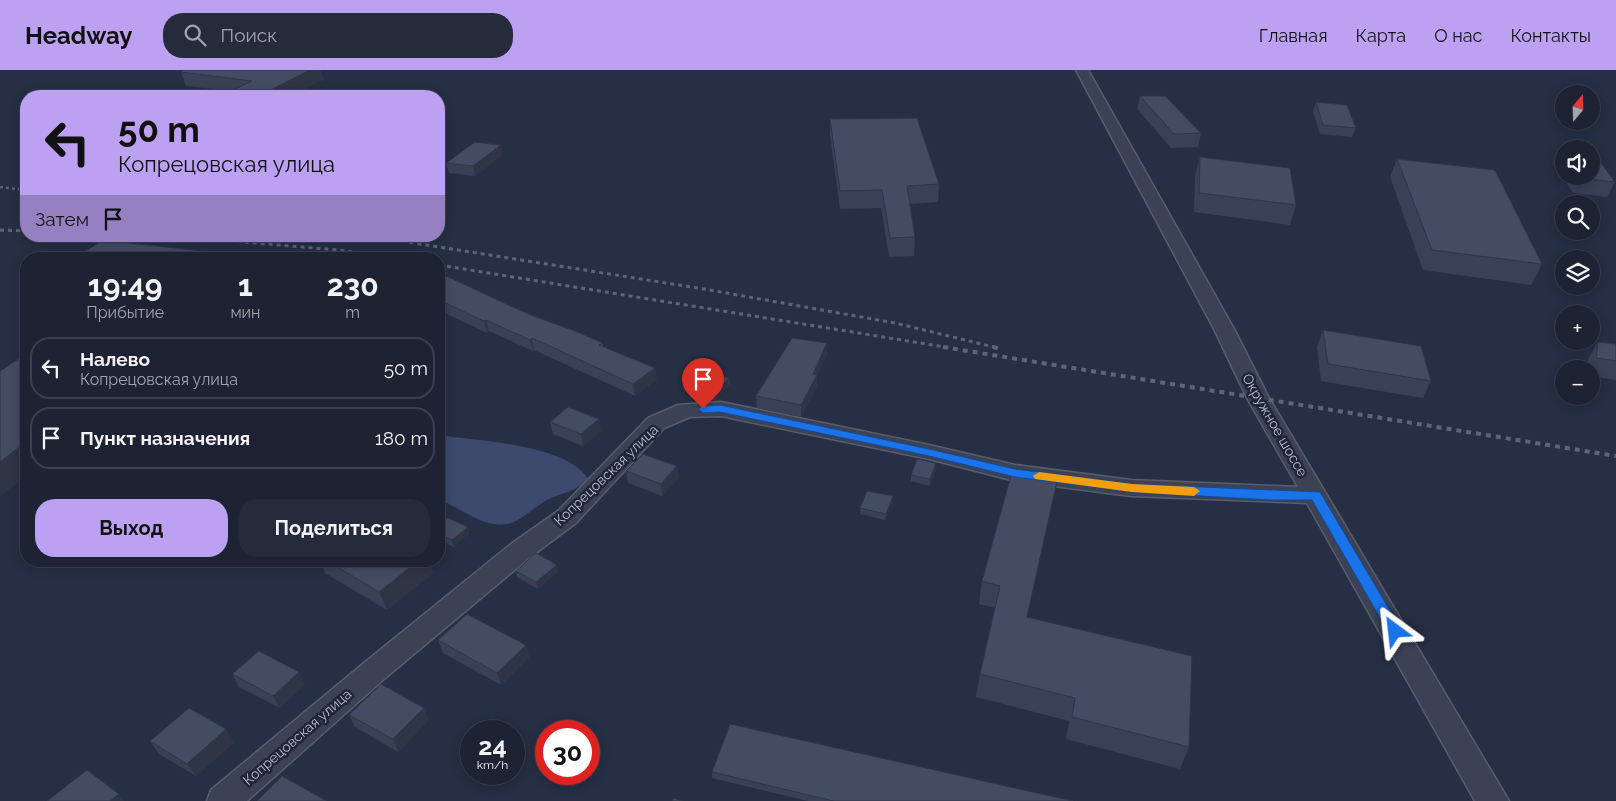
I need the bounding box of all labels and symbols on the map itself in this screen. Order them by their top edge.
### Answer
north arrow [1555,85,1600,130]
pin [682,358,724,409]
street label: Окружное шоссе [1239,371,1311,479]
street label: Копрецовская улица [551,421,661,529]
position arrow [1368,604,1420,656]
street label: Копрецовская улица [240,686,354,788]
speed limit sign: 30 [535,720,600,785]

